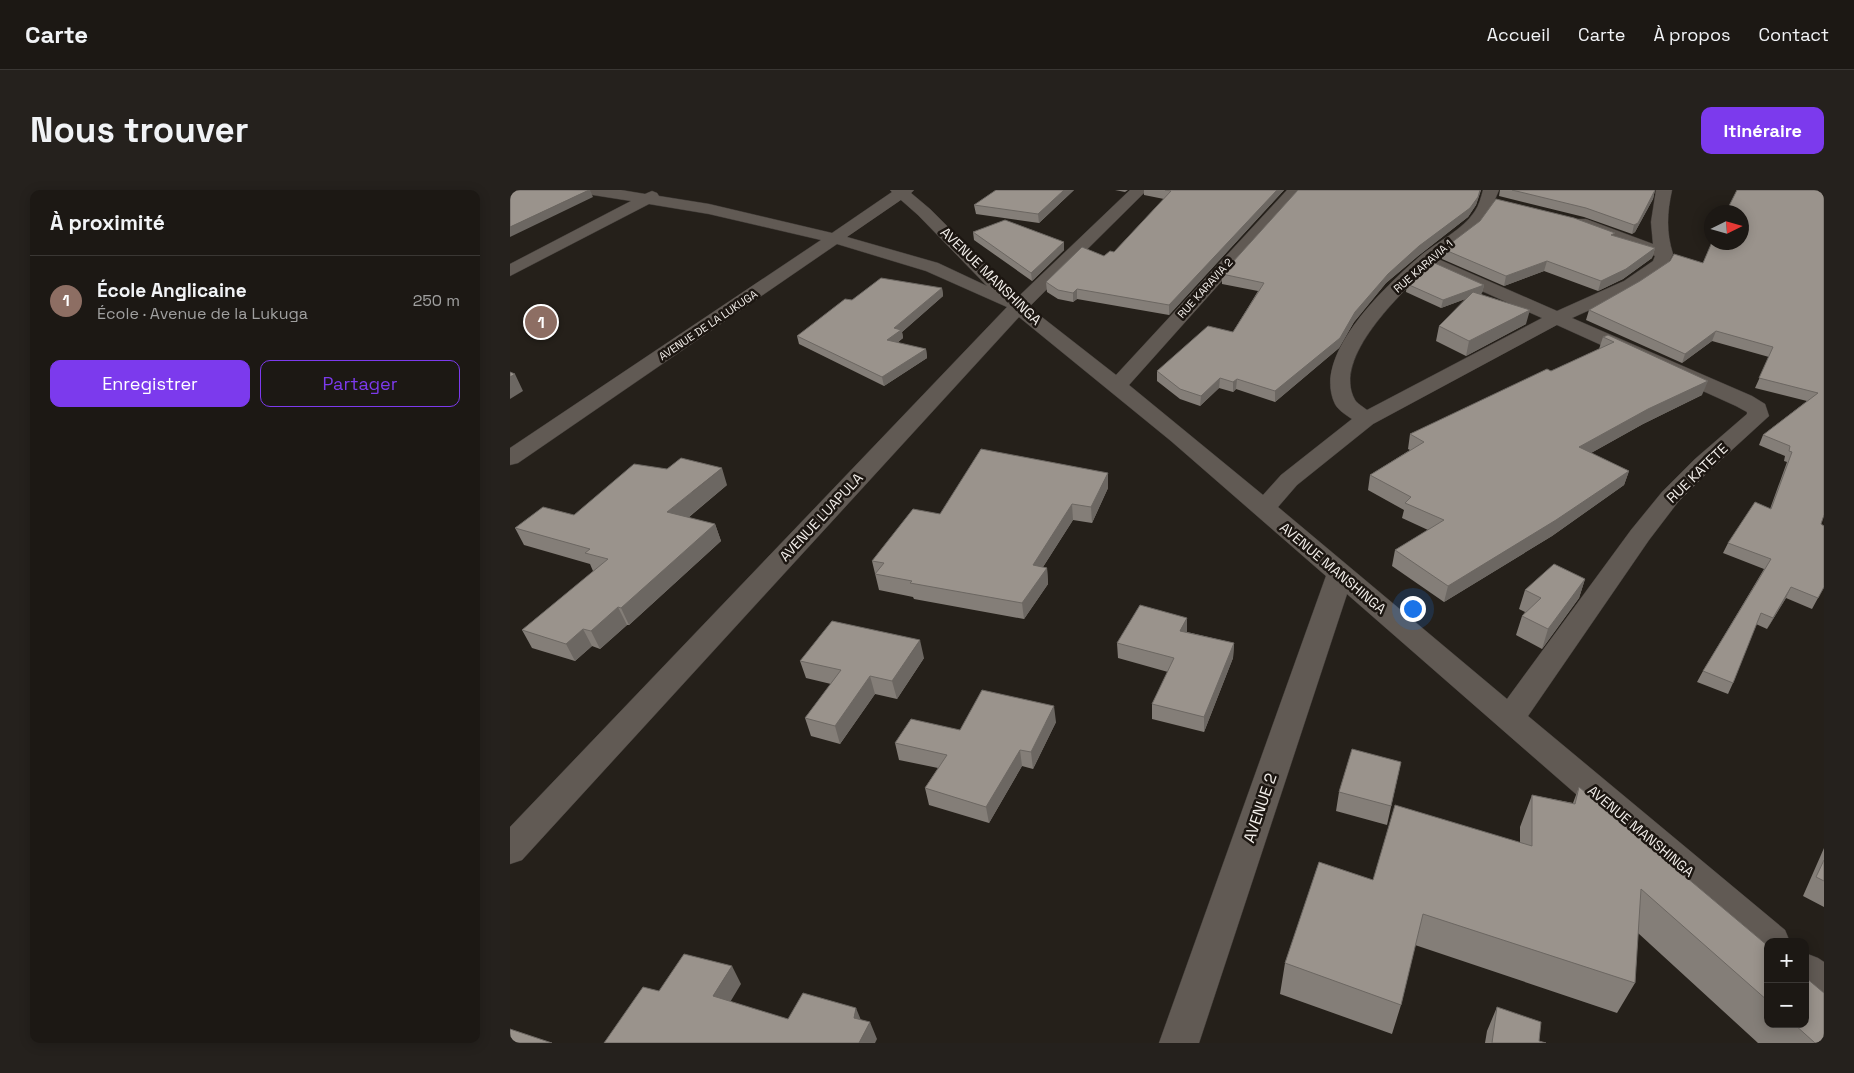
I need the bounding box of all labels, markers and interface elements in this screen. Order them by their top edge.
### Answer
text: Carte [25,19,88,50]
text: Accueil [1487,23,1550,46]
text: Carte [1578,23,1625,46]
text: À propos [1653,23,1731,46]
text: Contact [1759,23,1829,46]
button: Itinéraire [1701,107,1824,154]
text: Nous trouver [30,108,249,152]
north arrow [1704,205,1749,250]
text: À proximité [50,209,165,236]
street label: AVENUE MANSHINGA [937,223,1045,329]
street label: RUE KARAVIA 1 [1391,236,1455,296]
street label: RUE KARAVIA 2 [1174,255,1236,321]
text: École Anglicaine [97,278,247,303]
street label: AVENUE DE LA LUKUGA [656,287,760,363]
text: 1 [62,290,70,311]
text: 250 m [413,290,460,311]
text: École · Avenue de la Lukuga [97,303,308,324]
pin: 1 [525,303,557,341]
button: Enregistrer [50,360,250,407]
button: Partager [260,360,460,407]
street label: RUE KATETE [1663,439,1731,507]
street label: AVENUE LUAPULA [775,469,867,565]
street label: AVENUE MANSHINGA [1276,518,1390,618]
your location [1400,596,1426,622]
street label: AVENUE 2 [1238,770,1282,846]
street label: AVENUE MANSHINGA [1584,781,1698,881]
map controls [1764,938,1809,1028]
button: + [1764,938,1809,983]
button: − [1764,983,1809,1028]

